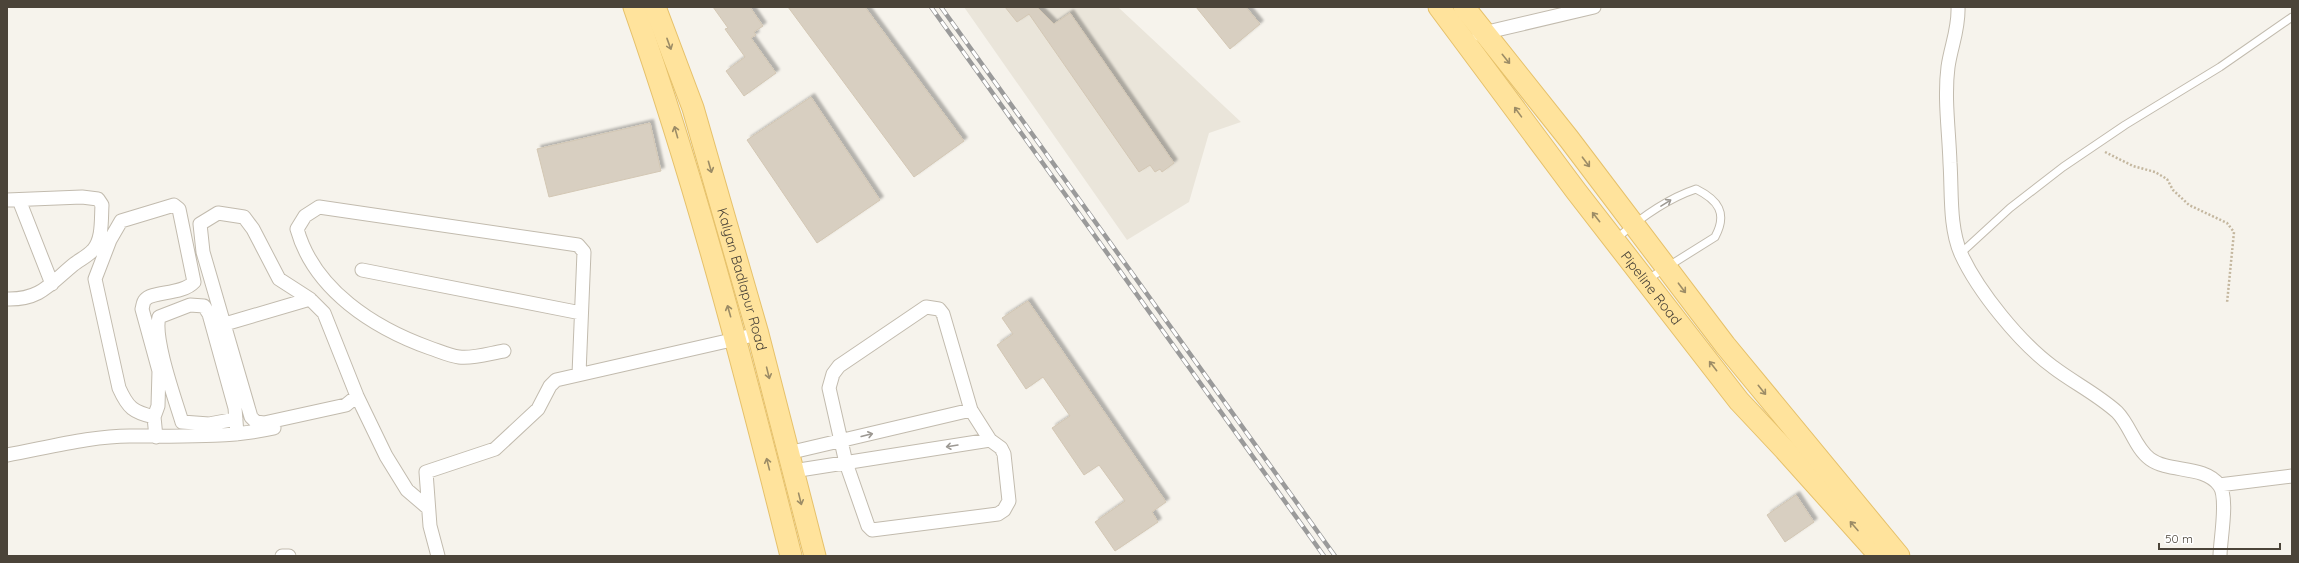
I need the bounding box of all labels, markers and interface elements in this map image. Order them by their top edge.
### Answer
one-way arrow [665,37,673,49]
one-way arrow [1502,54,1510,65]
one-way arrow [1514,107,1522,118]
one-way arrow [672,126,679,139]
one-way arrow [1582,156,1591,167]
one-way arrow [707,160,714,173]
one-way arrow [1660,199,1671,207]
street label: Kalyan Badlapur Road [713,206,771,352]
one-way arrow [1591,211,1600,222]
street label: Pipeline Road [1617,247,1685,328]
one-way arrow [1677,282,1686,293]
one-way arrow [724,305,732,318]
one-way arrow [1708,361,1717,372]
one-way arrow [765,366,772,379]
one-way arrow [1757,384,1766,395]
one-way arrow [861,431,874,439]
one-way arrow [945,442,958,450]
one-way arrow [764,458,772,471]
one-way arrow [797,492,804,505]
one-way arrow [1850,521,1859,532]
scale bar [2159,525,2280,551]
text: 50 m [2165,531,2193,546]

